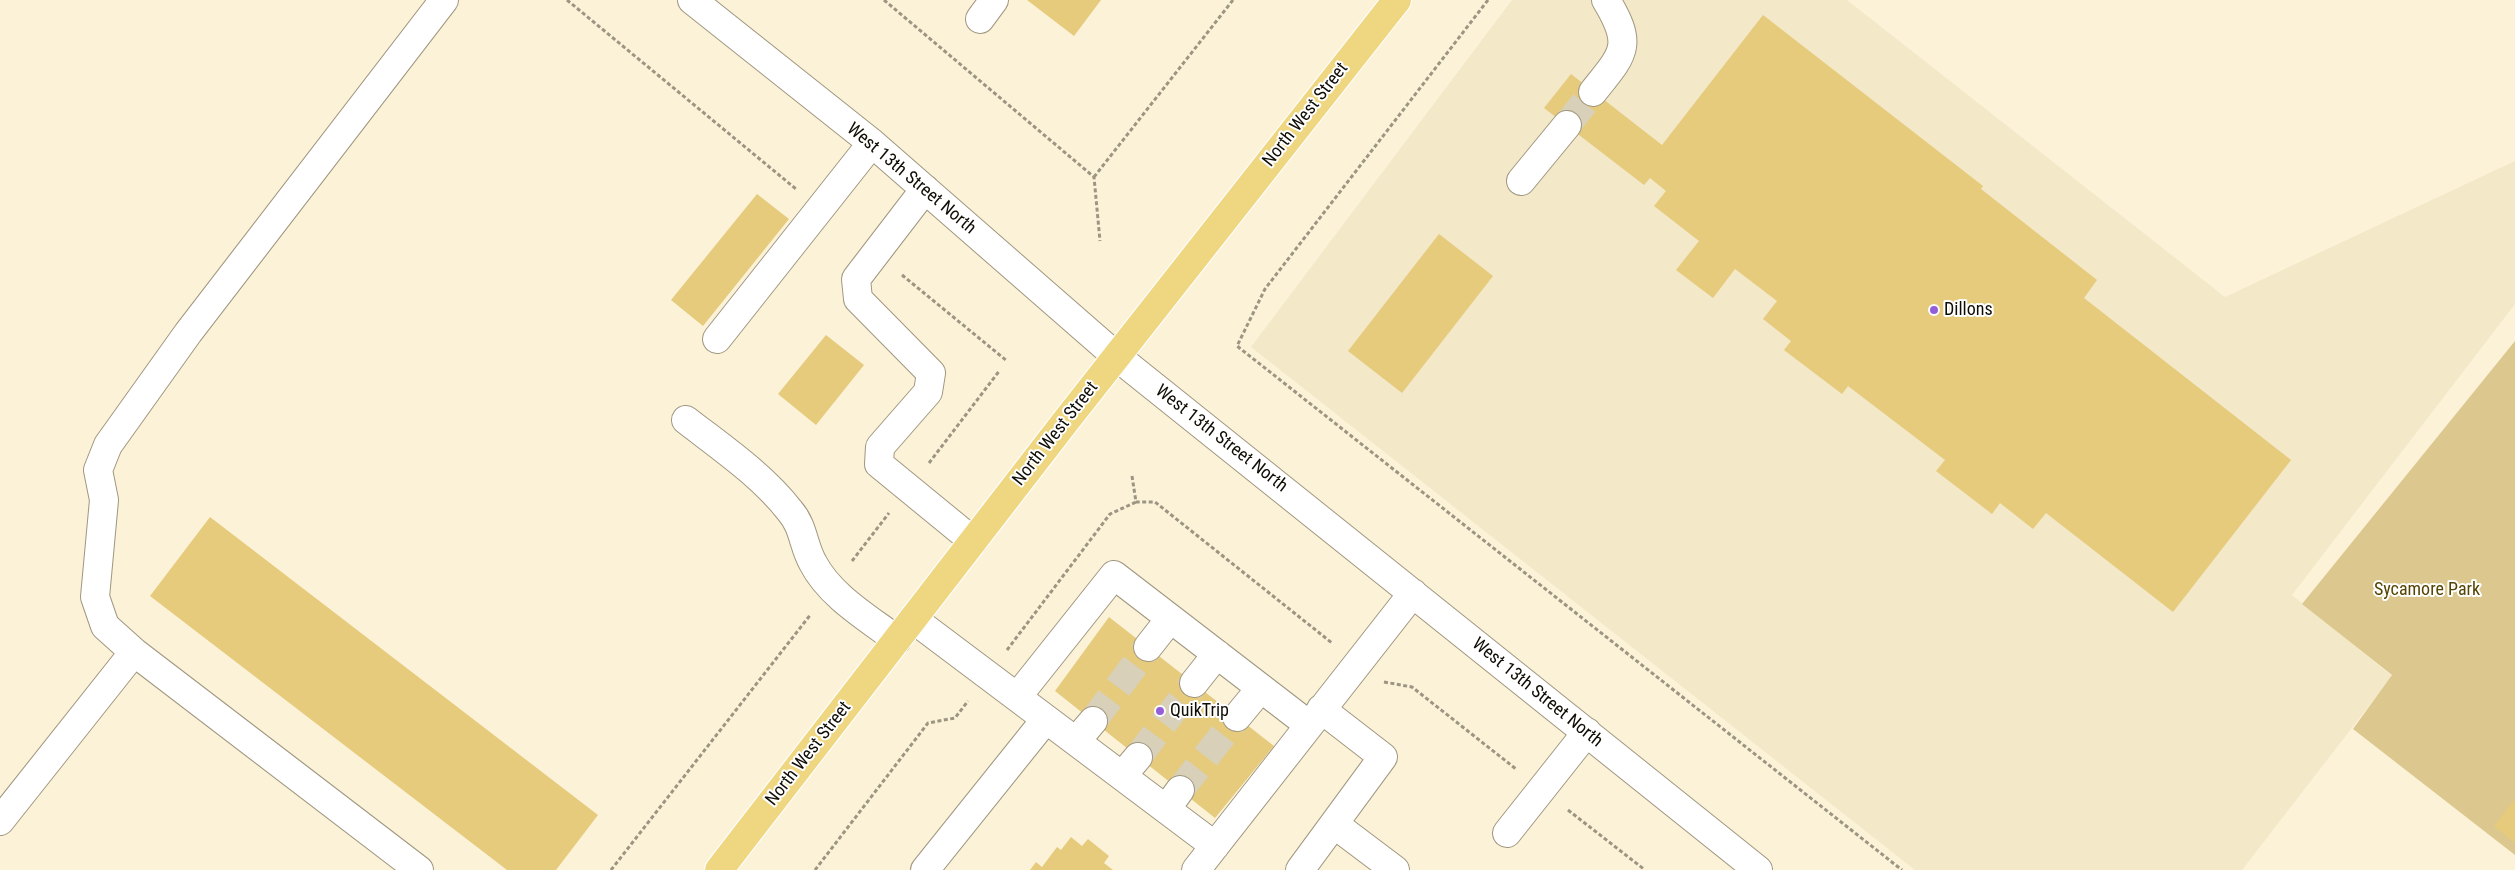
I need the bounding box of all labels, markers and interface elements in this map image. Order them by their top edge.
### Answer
street label: North West Street [1259,59,1353,171]
street label: West 13th Street North [842,119,980,239]
place label: Dillons [1944,299,1993,321]
marker: Dillons [1928,304,1940,316]
street label: North West Street [1009,378,1103,490]
street label: West 13th Street North [1151,381,1291,497]
park label: Sycamore Park [2374,579,2480,601]
street label: West 13th Street North [1467,634,1607,752]
street label: North West Street [762,698,856,810]
place label: QuikTrip [1170,700,1229,722]
marker: QuikTrip [1154,705,1166,717]

